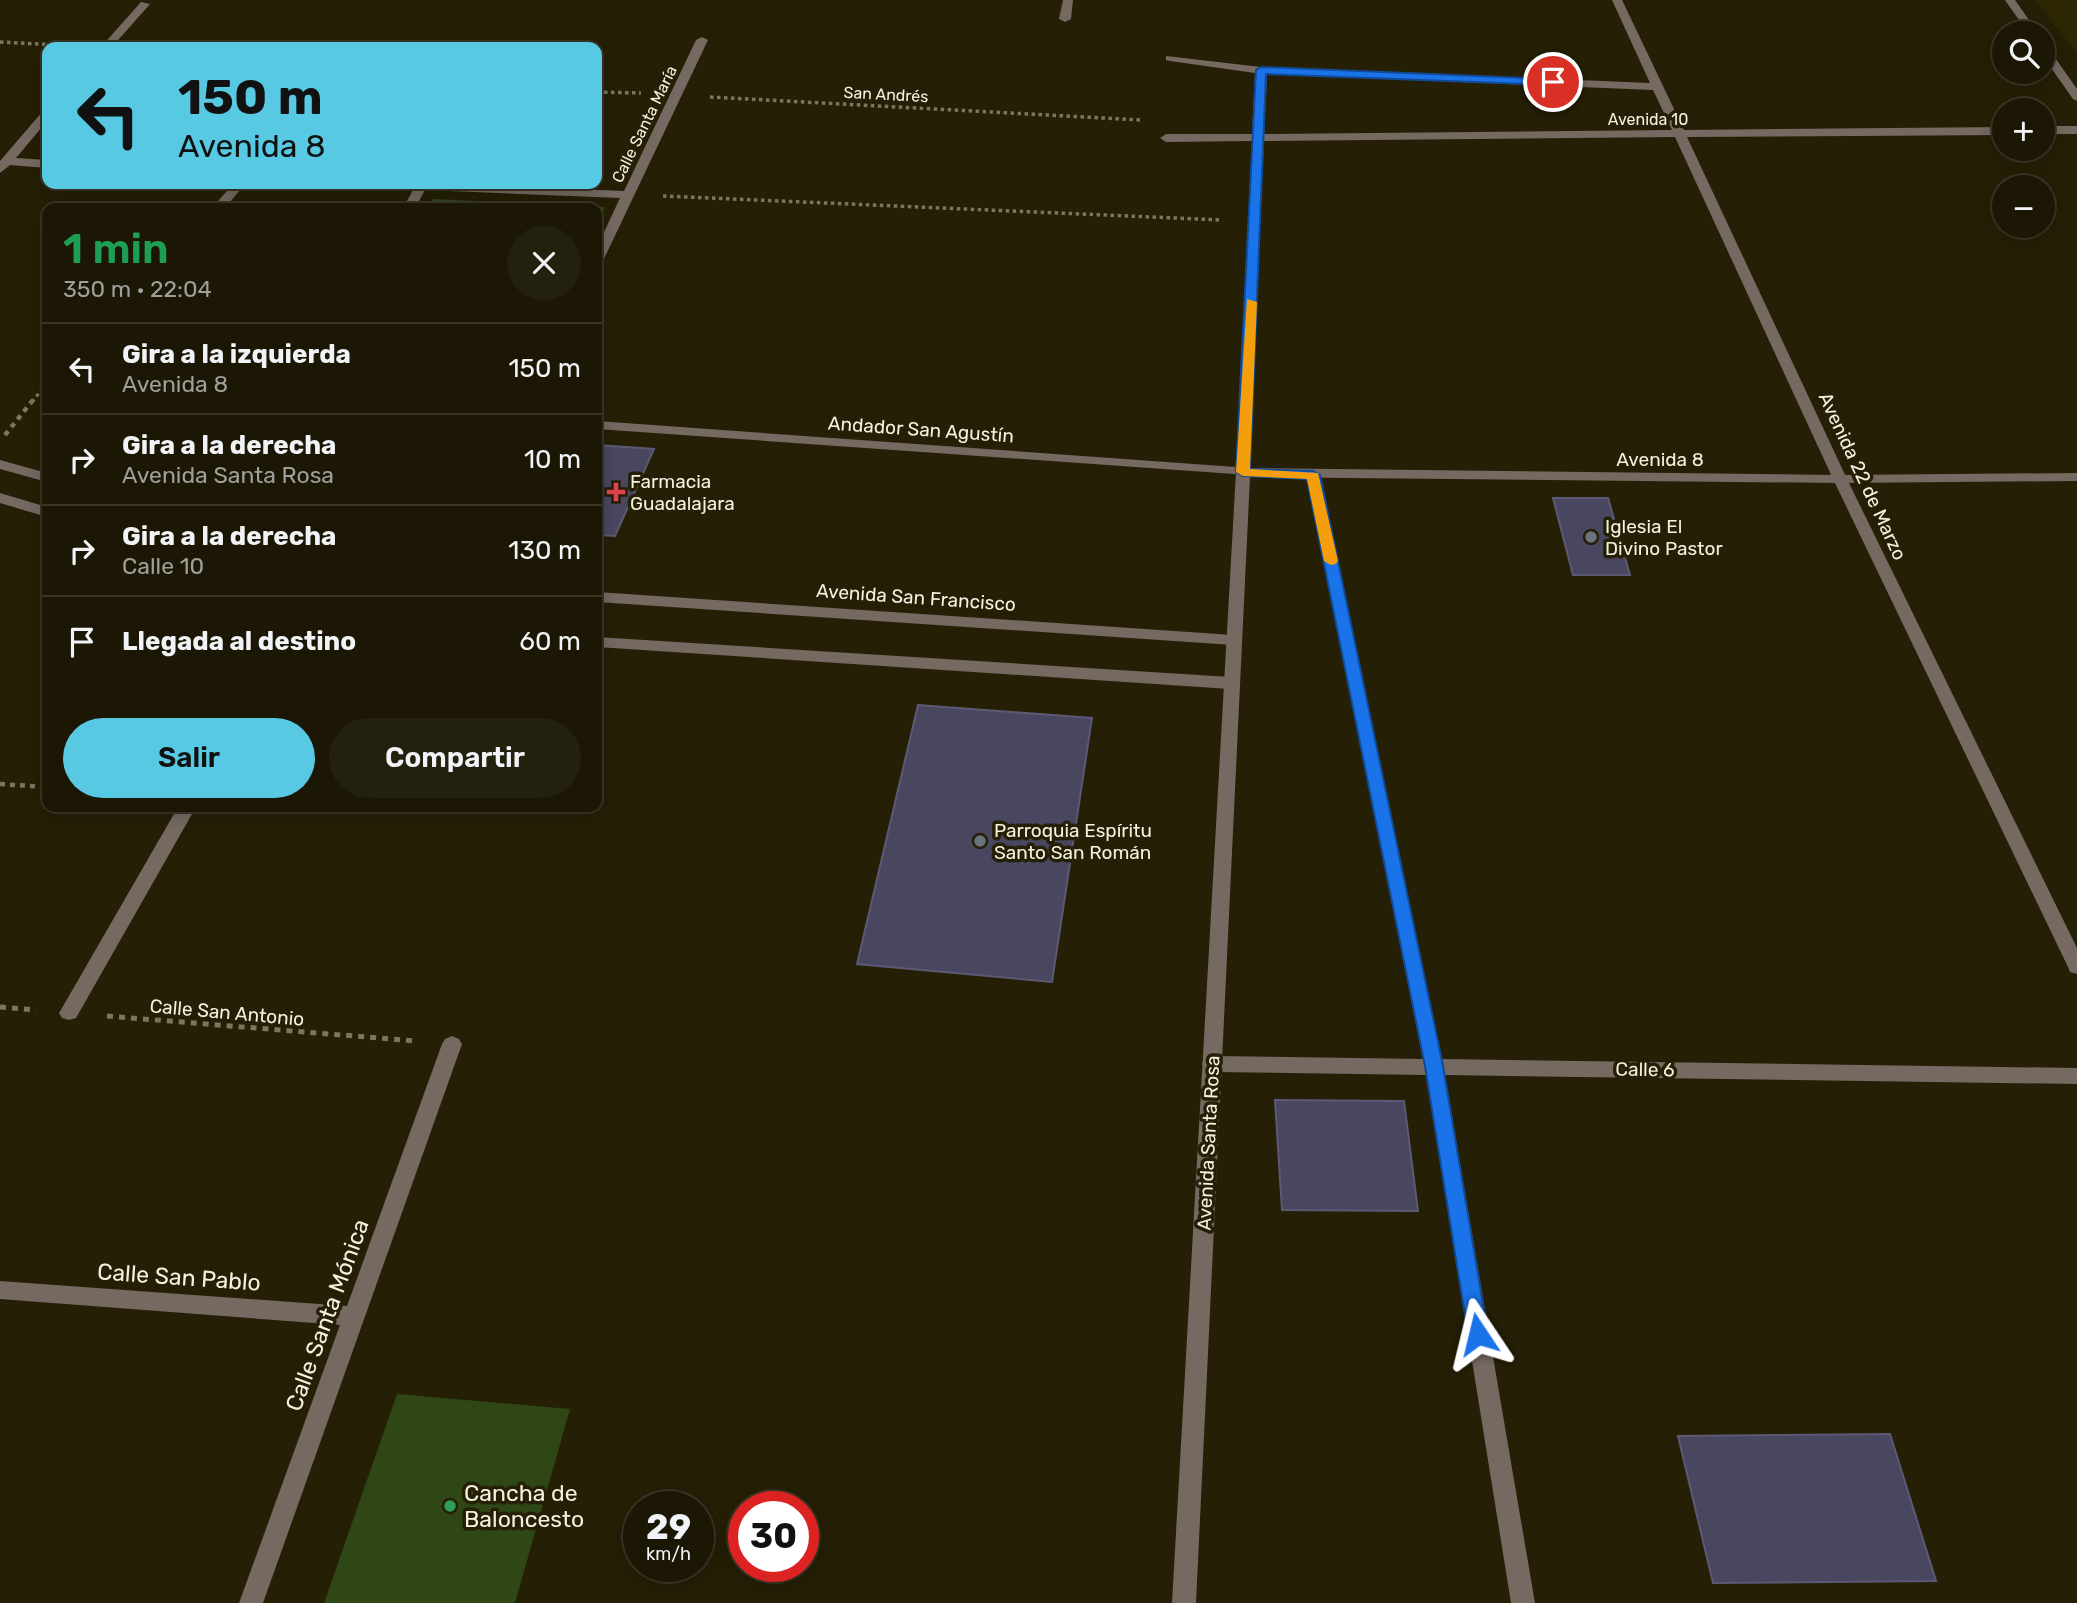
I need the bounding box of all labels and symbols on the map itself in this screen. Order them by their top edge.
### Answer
pin [1523,52,1583,112]
street label: Calle Santa María [608,63,681,186]
street label: San Andrés [843,83,929,106]
street label: Avenida 10 [1608,110,1688,129]
street label: Avenida 22 de Marzo [1814,389,1911,564]
street label: Andador San Agustín [827,412,1015,447]
street label: Avenida 8 [1616,448,1704,471]
place label: Farmacia Guadalajara [630,470,735,515]
marker: Farmacia Guadalajara [608,484,624,500]
place label: Iglesia El Divino Pastor [1605,515,1723,560]
marker: Iglesia El Divino Pastor [1583,529,1599,545]
street label: Avenida San Francisco [815,579,1017,616]
place label: Parroquia Espíritu Santo San Román [994,819,1152,864]
marker: Parroquia Espíritu Santo San Román [972,833,988,849]
street label: Calle San Antonio [149,994,305,1031]
street label: Avenida Santa Rosa [1192,1055,1225,1231]
street label: Calle 6 [1615,1057,1675,1082]
street label: Calle Santa Mónica [279,1215,375,1415]
street label: Calle San Pablo [96,1257,262,1297]
position arrow [1441,1297,1515,1371]
place label: Cancha de Baloncesto [464,1479,584,1533]
speed limit sign: 30 [728,1491,819,1582]
marker: Cancha de Baloncesto [442,1498,458,1514]

